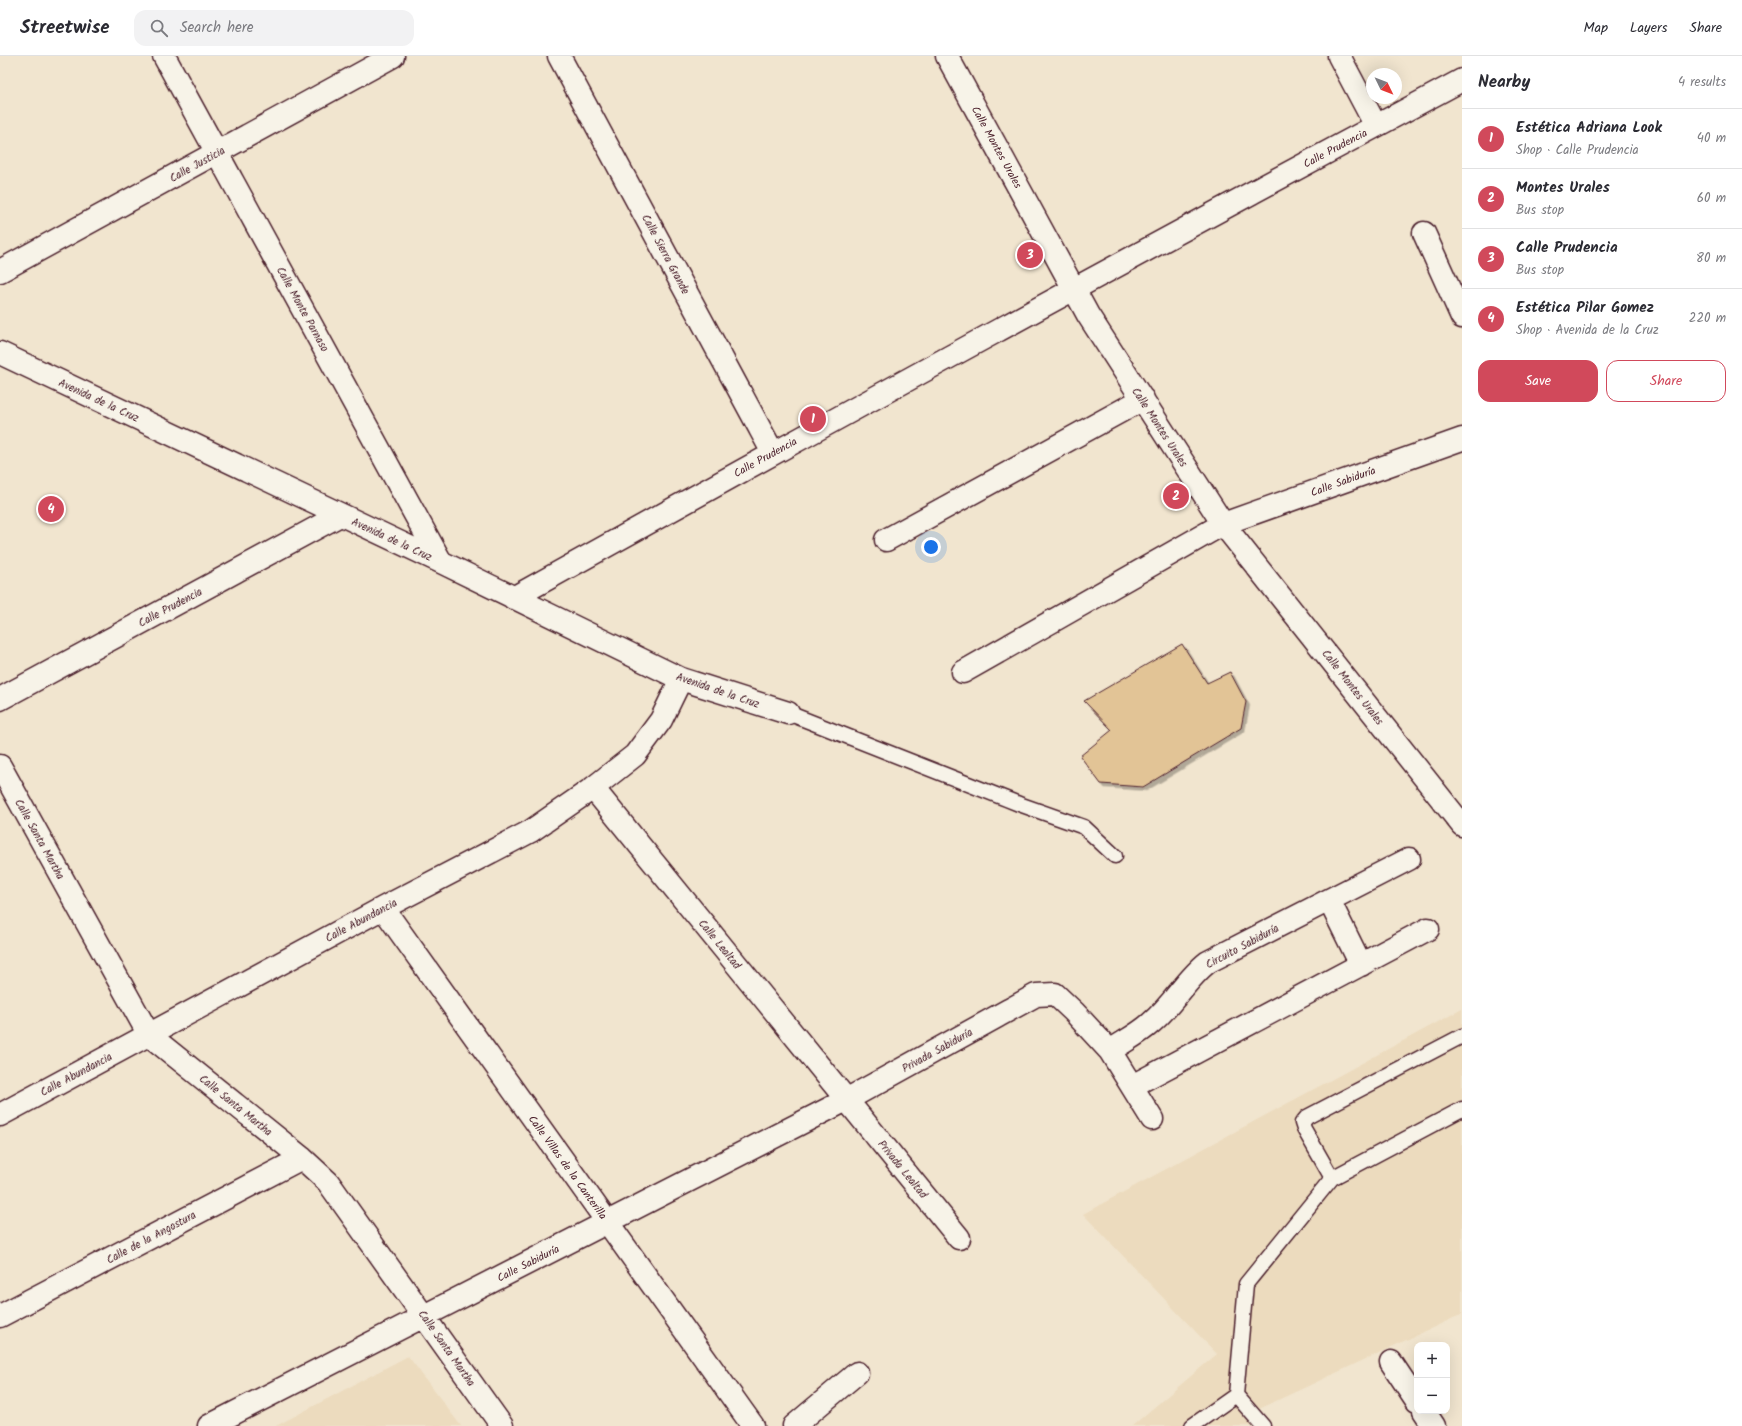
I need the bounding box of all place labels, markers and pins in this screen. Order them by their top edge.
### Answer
pin: 3 [1017,240,1043,270]
pin: 1 [800,404,826,434]
pin: 2 [1163,481,1189,511]
pin: 4 [38,494,64,524]

